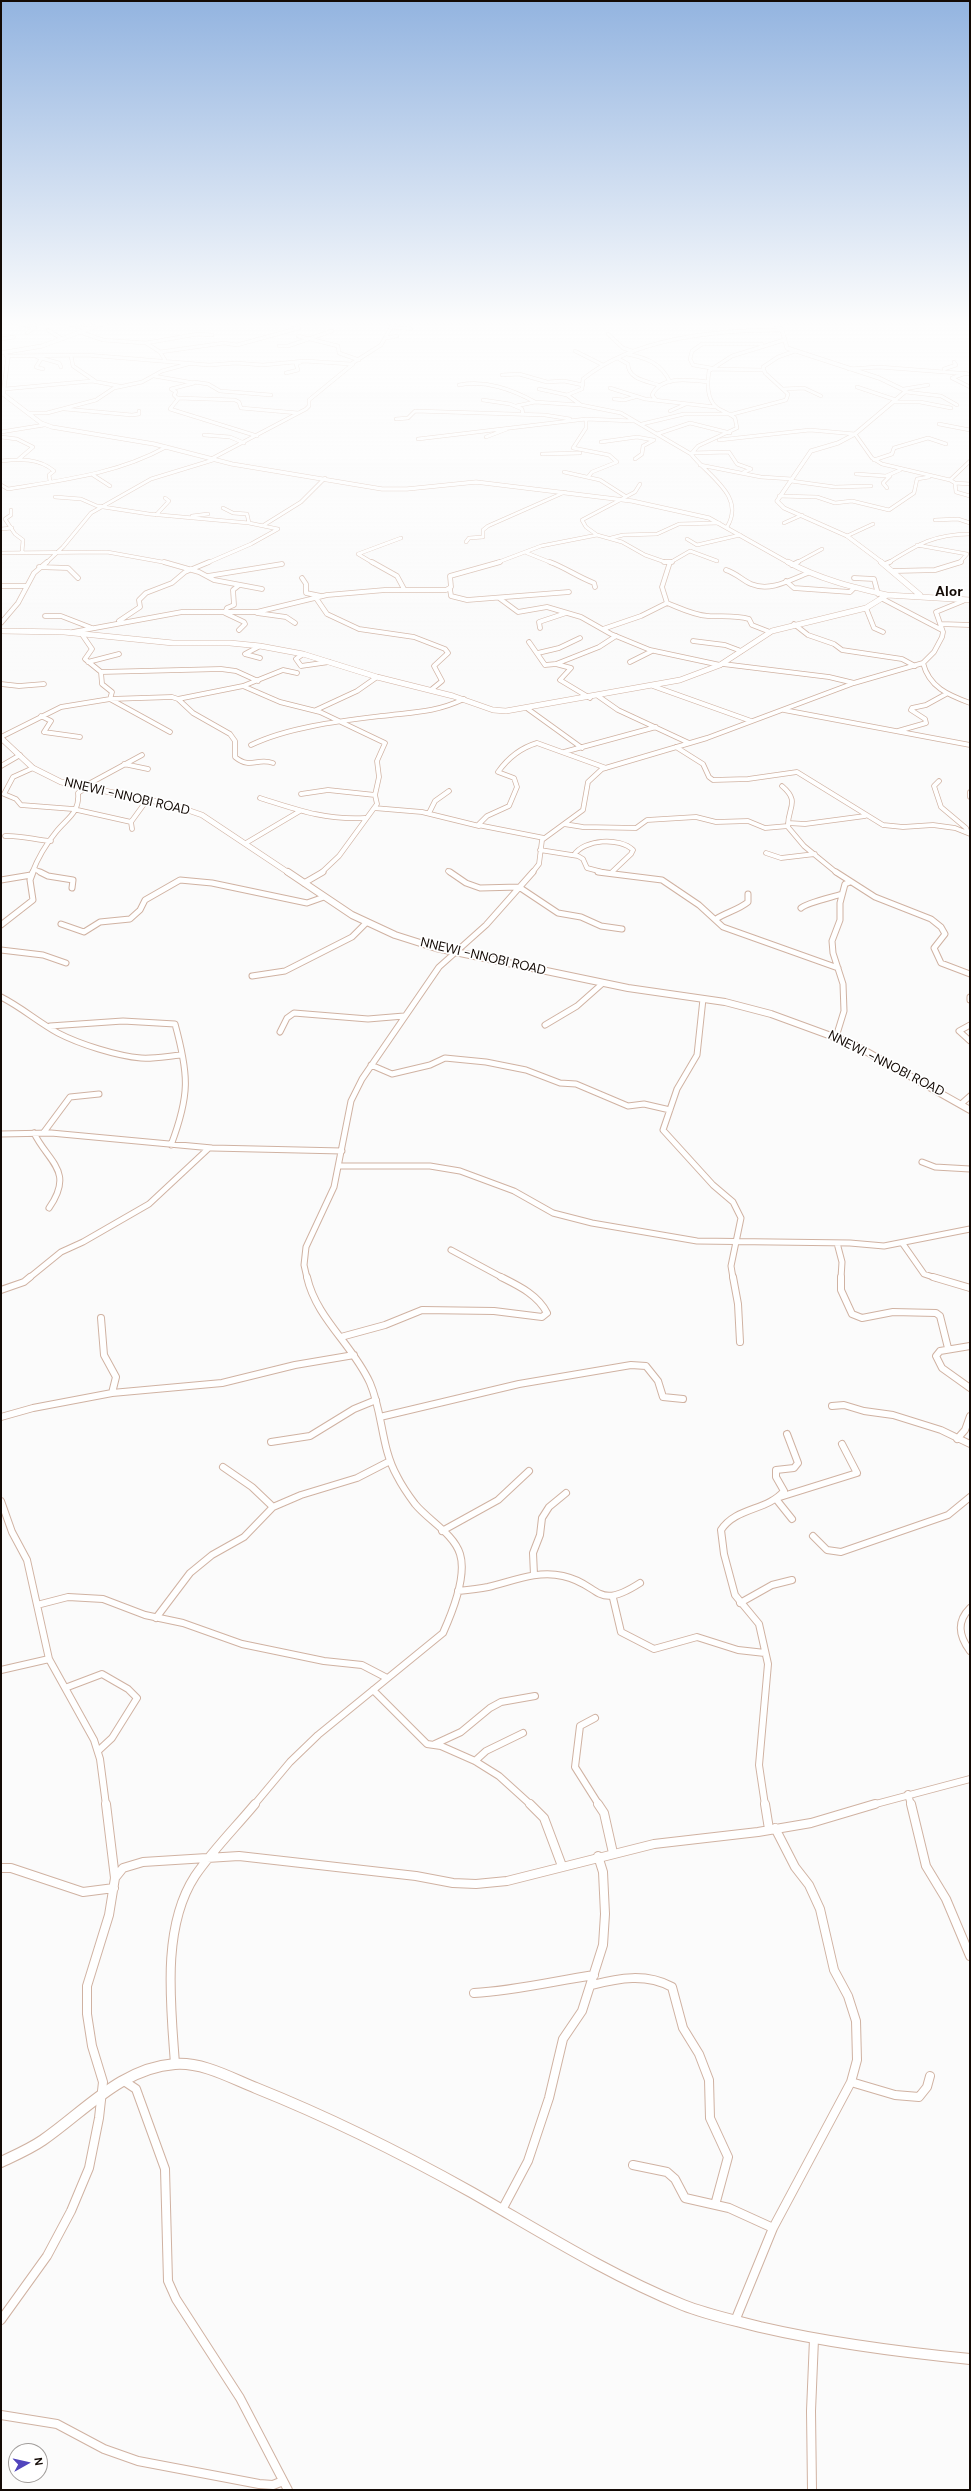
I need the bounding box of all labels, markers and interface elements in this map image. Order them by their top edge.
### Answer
district label: Alor [935,584,963,600]
street label: NNEWI -NNOBI ROAD [63,775,191,819]
street label: NNEWI -NNOBI ROAD [419,935,547,979]
street label: NNEWI -NNOBI ROAD [825,1028,947,1100]
north arrow [8,2443,48,2483]
text: N [31,2457,46,2466]

